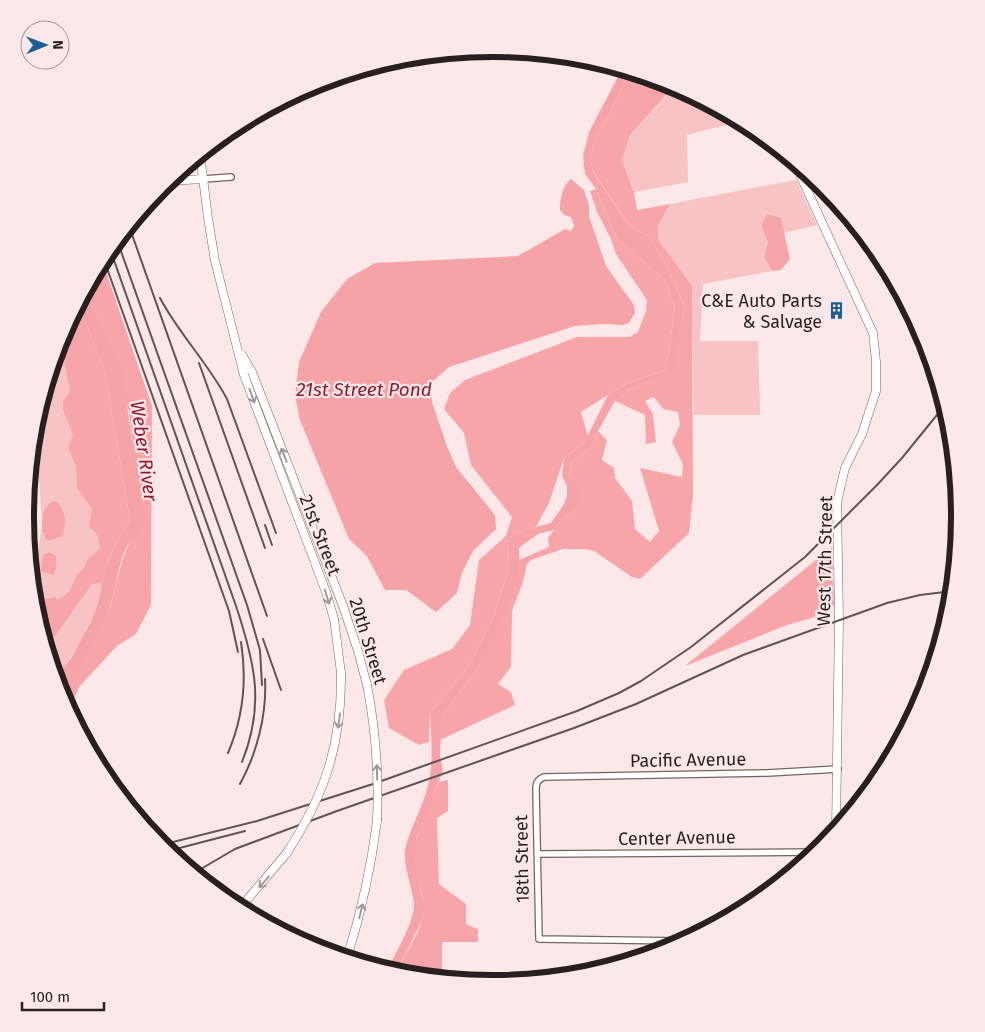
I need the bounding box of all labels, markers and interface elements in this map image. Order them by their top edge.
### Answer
north arrow [20,20,70,70]
text: N [49,40,66,50]
place label: C&E Auto Parts & Salvage [701,290,822,333]
building icon: C&E Auto Parts & Salvage [826,301,846,321]
water label: 21st Street Pond [296,378,432,401]
one-way arrow [248,387,257,403]
water label: Weber River [126,399,163,503]
one-way arrow [279,448,288,464]
street label: 21st Street [295,491,346,579]
street label: West 17th Street [813,495,837,626]
one-way arrow [323,588,333,604]
street label: 20th Street [344,595,392,688]
one-way arrow [334,713,344,729]
street label: Pacific Avenue [630,748,746,772]
one-way arrow [373,765,382,781]
street label: 18th Street [510,814,534,903]
street label: Center Avenue [618,826,736,850]
one-way arrow [258,875,269,888]
one-way arrow [357,904,366,920]
scale bar [22,980,105,1012]
text: 100 m [30,988,70,1006]

